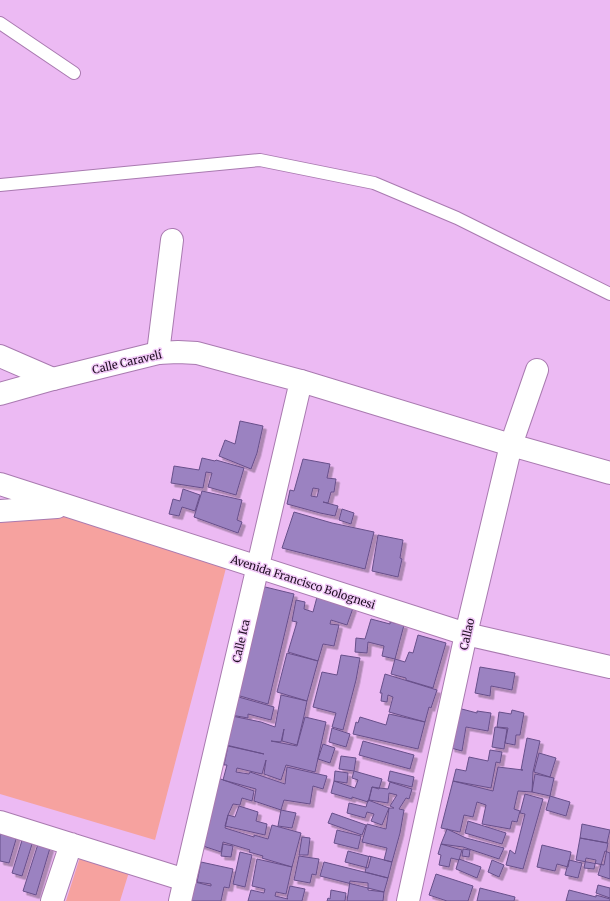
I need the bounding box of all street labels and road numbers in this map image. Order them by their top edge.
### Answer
street label: Calle Caravelí [91,347,164,377]
street label: Avenida Francisco Bolognesi [228,552,377,612]
street label: Callao [457,616,478,651]
street label: Calle Ica [229,618,253,664]

